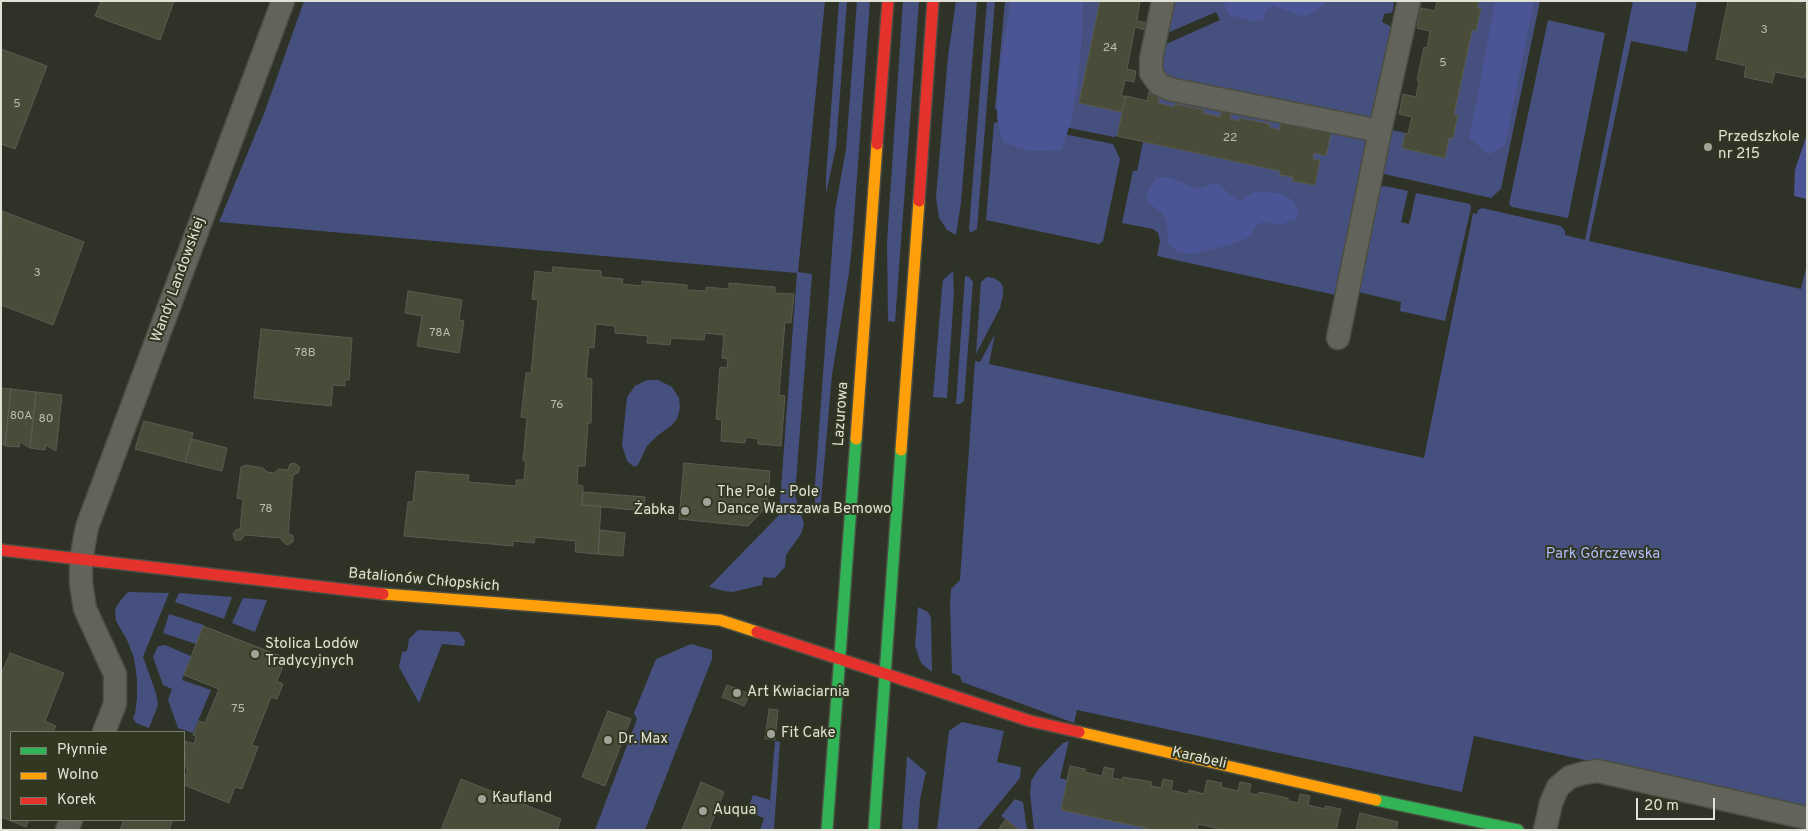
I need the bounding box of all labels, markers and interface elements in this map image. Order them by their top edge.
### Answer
house number: 3 [1760,24,1768,38]
house number: 24 [1103,42,1117,56]
house number: 5 [1439,57,1447,71]
house number: 5 [13,98,21,112]
place label: Przedszkole nr 215 [1718,129,1800,164]
house number: 22 [1223,132,1237,146]
marker: Przedszkole nr 215 [1702,141,1714,153]
street label: Wandy Landowskiej [148,215,210,345]
house number: 3 [33,267,41,281]
house number: 78A [429,327,451,341]
house number: 78B [294,347,316,361]
street label: Lazurowa [831,381,853,447]
house number: 76 [551,399,563,413]
house number: 80A [10,410,32,424]
house number: 80 [39,413,53,427]
place label: The Pole - Pole Dance Warszawa Bemowo [717,484,891,519]
marker: The Pole - Pole Dance Warszawa Bemowo [701,496,713,508]
place label: Żabka [633,502,675,520]
house number: 78 [259,503,273,517]
marker: Żabka [679,505,691,517]
park label: Park Górczewska [1546,546,1660,564]
street label: Batalionów Chłopskich [348,565,500,597]
place label: Stolica Lodów Tradycyjnych [265,636,359,671]
marker: Stolica Lodów Tradycyjnych [249,648,261,660]
place label: Art Kwiaciarnia [747,684,850,702]
marker: Art Kwiaciarnia [731,687,743,699]
house number: 75 [231,703,245,717]
place label: Fit Cake [781,725,836,743]
marker: Fit Cake [765,728,777,740]
legend [10,731,185,821]
place label: Dr. Max [618,731,668,749]
marker: Dr. Max [602,734,614,746]
text: Płynnie [57,741,107,760]
street label: Karabeli [1170,744,1228,774]
text: Wolno [57,766,99,785]
scale bar [1638,788,1717,820]
place label: Kaufland [492,790,552,808]
text: Korek [57,791,96,810]
marker: Kaufland [476,793,488,805]
text: 20 m [1644,797,1679,816]
place label: Auqua [713,802,756,820]
marker: Auqua [697,805,709,817]

